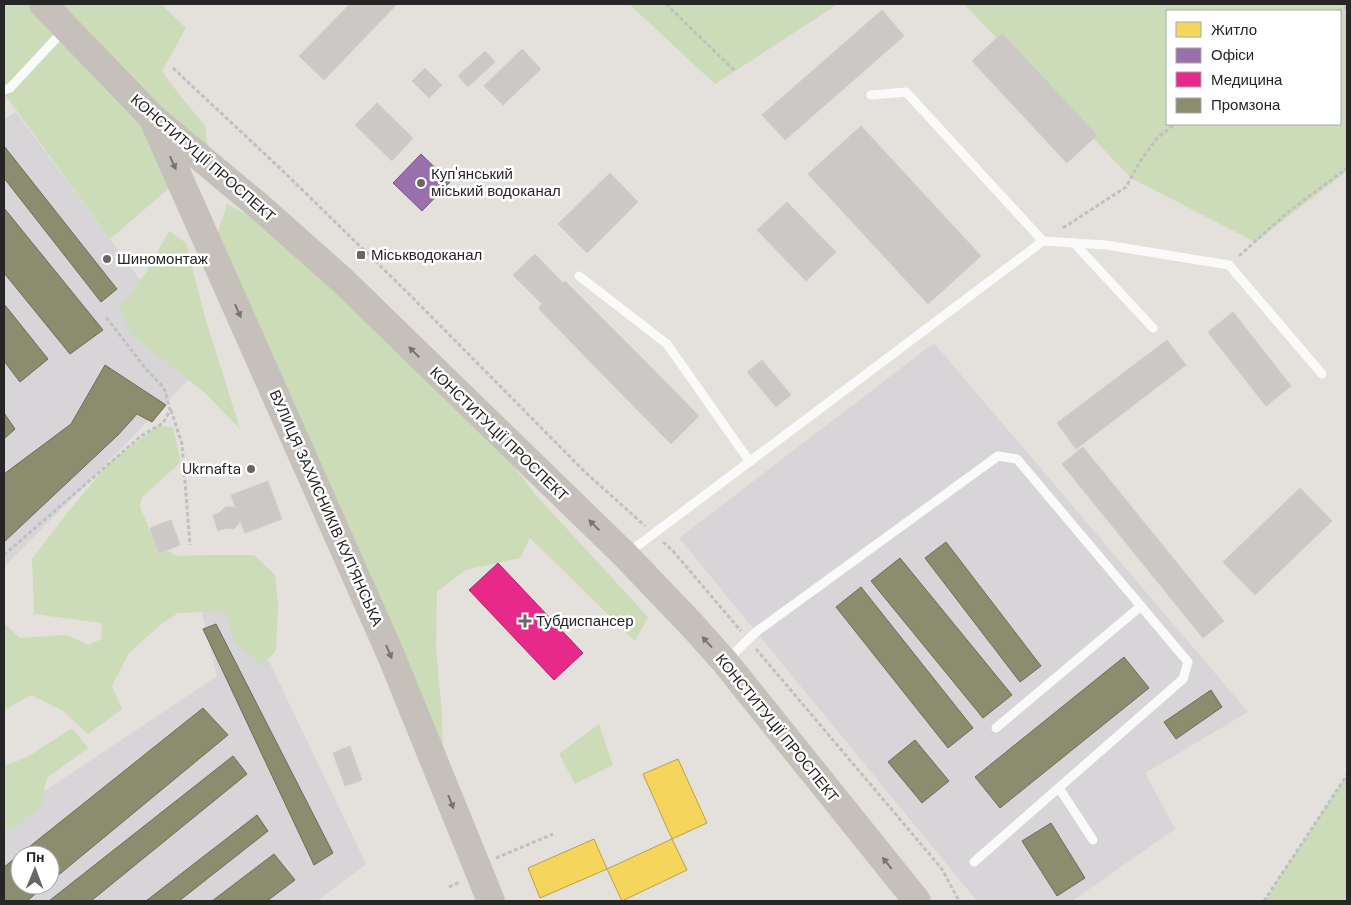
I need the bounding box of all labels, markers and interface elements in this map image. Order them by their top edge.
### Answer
legend [1166,10,1341,125]
text: Житло [1211,20,1257,40]
text: Офіси [1211,45,1254,65]
text: Медицина [1211,70,1283,90]
street label: КОНСТИТУЦІЇ ПРОСПЕКТ [127,90,279,226]
text: Промзона [1211,95,1281,115]
one-way arrow [169,156,177,170]
place label: Куп'янський міський водоканал [431,164,561,201]
marker: Куп'янський міський водоканал [415,177,427,189]
place label: Міськводоканал [371,245,482,265]
place label: Шиномонтаж [117,249,208,269]
marker: Міськводоканал [355,249,367,261]
marker: Шиномонтаж [101,253,113,265]
one-way arrow [235,304,243,318]
one-way arrow [408,346,420,358]
street label: КОНСТИТУЦІЇ ПРОСПЕКТ [425,363,573,505]
street label: ВУЛИЦЯ ЗАХИСНИКІВ КУП'ЯНСЬКА [265,387,387,629]
place label: Ukrnafta [182,459,241,479]
marker: Ukrnafta [245,463,257,475]
one-way arrow [589,519,601,531]
place label: Тубдиспансер [536,611,633,631]
marker: Тубдиспансер [518,614,532,628]
one-way arrow [701,636,713,648]
one-way arrow [386,645,394,659]
street label: КОНСТИТУЦІЇ ПРОСПЕКТ [711,650,843,806]
one-way arrow [447,795,455,809]
north arrow [10,845,60,895]
text: Пн [26,848,45,866]
one-way arrow [881,857,892,870]

